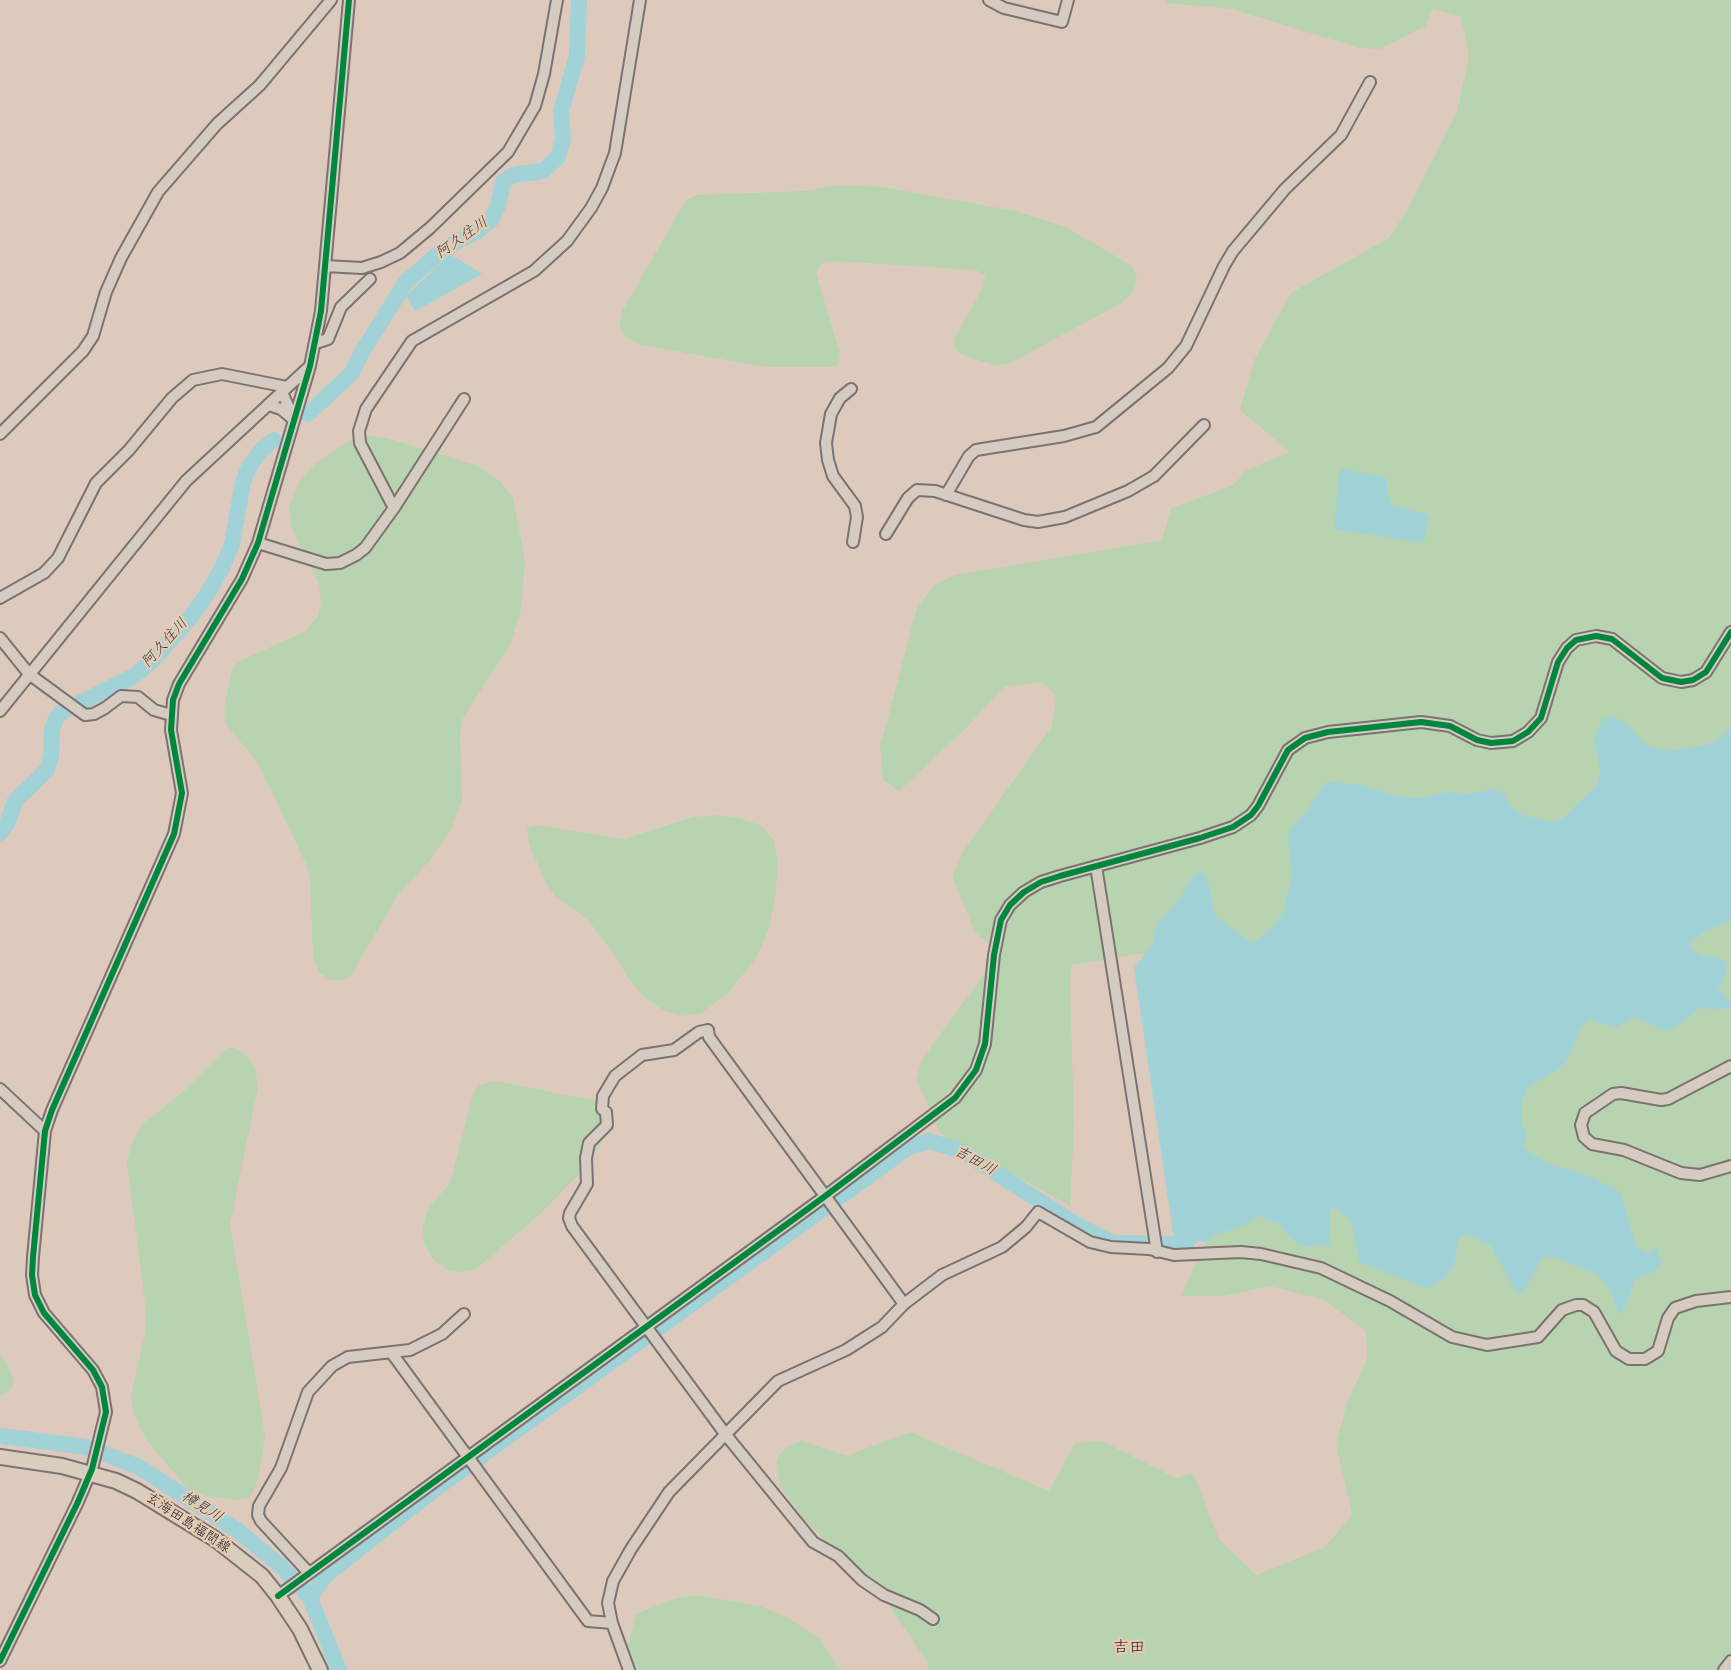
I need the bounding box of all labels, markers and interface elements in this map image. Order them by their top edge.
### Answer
water label: 阿久住川 [432,213,492,263]
water label: 阿久住川 [138,615,192,671]
water label: 吉田川 [951,1142,999,1180]
water label: 樽見川 [178,1487,226,1527]
street label: 玄海田島福間線 [142,1489,234,1557]
district label: 吉田 [1113,1638,1145,1658]

